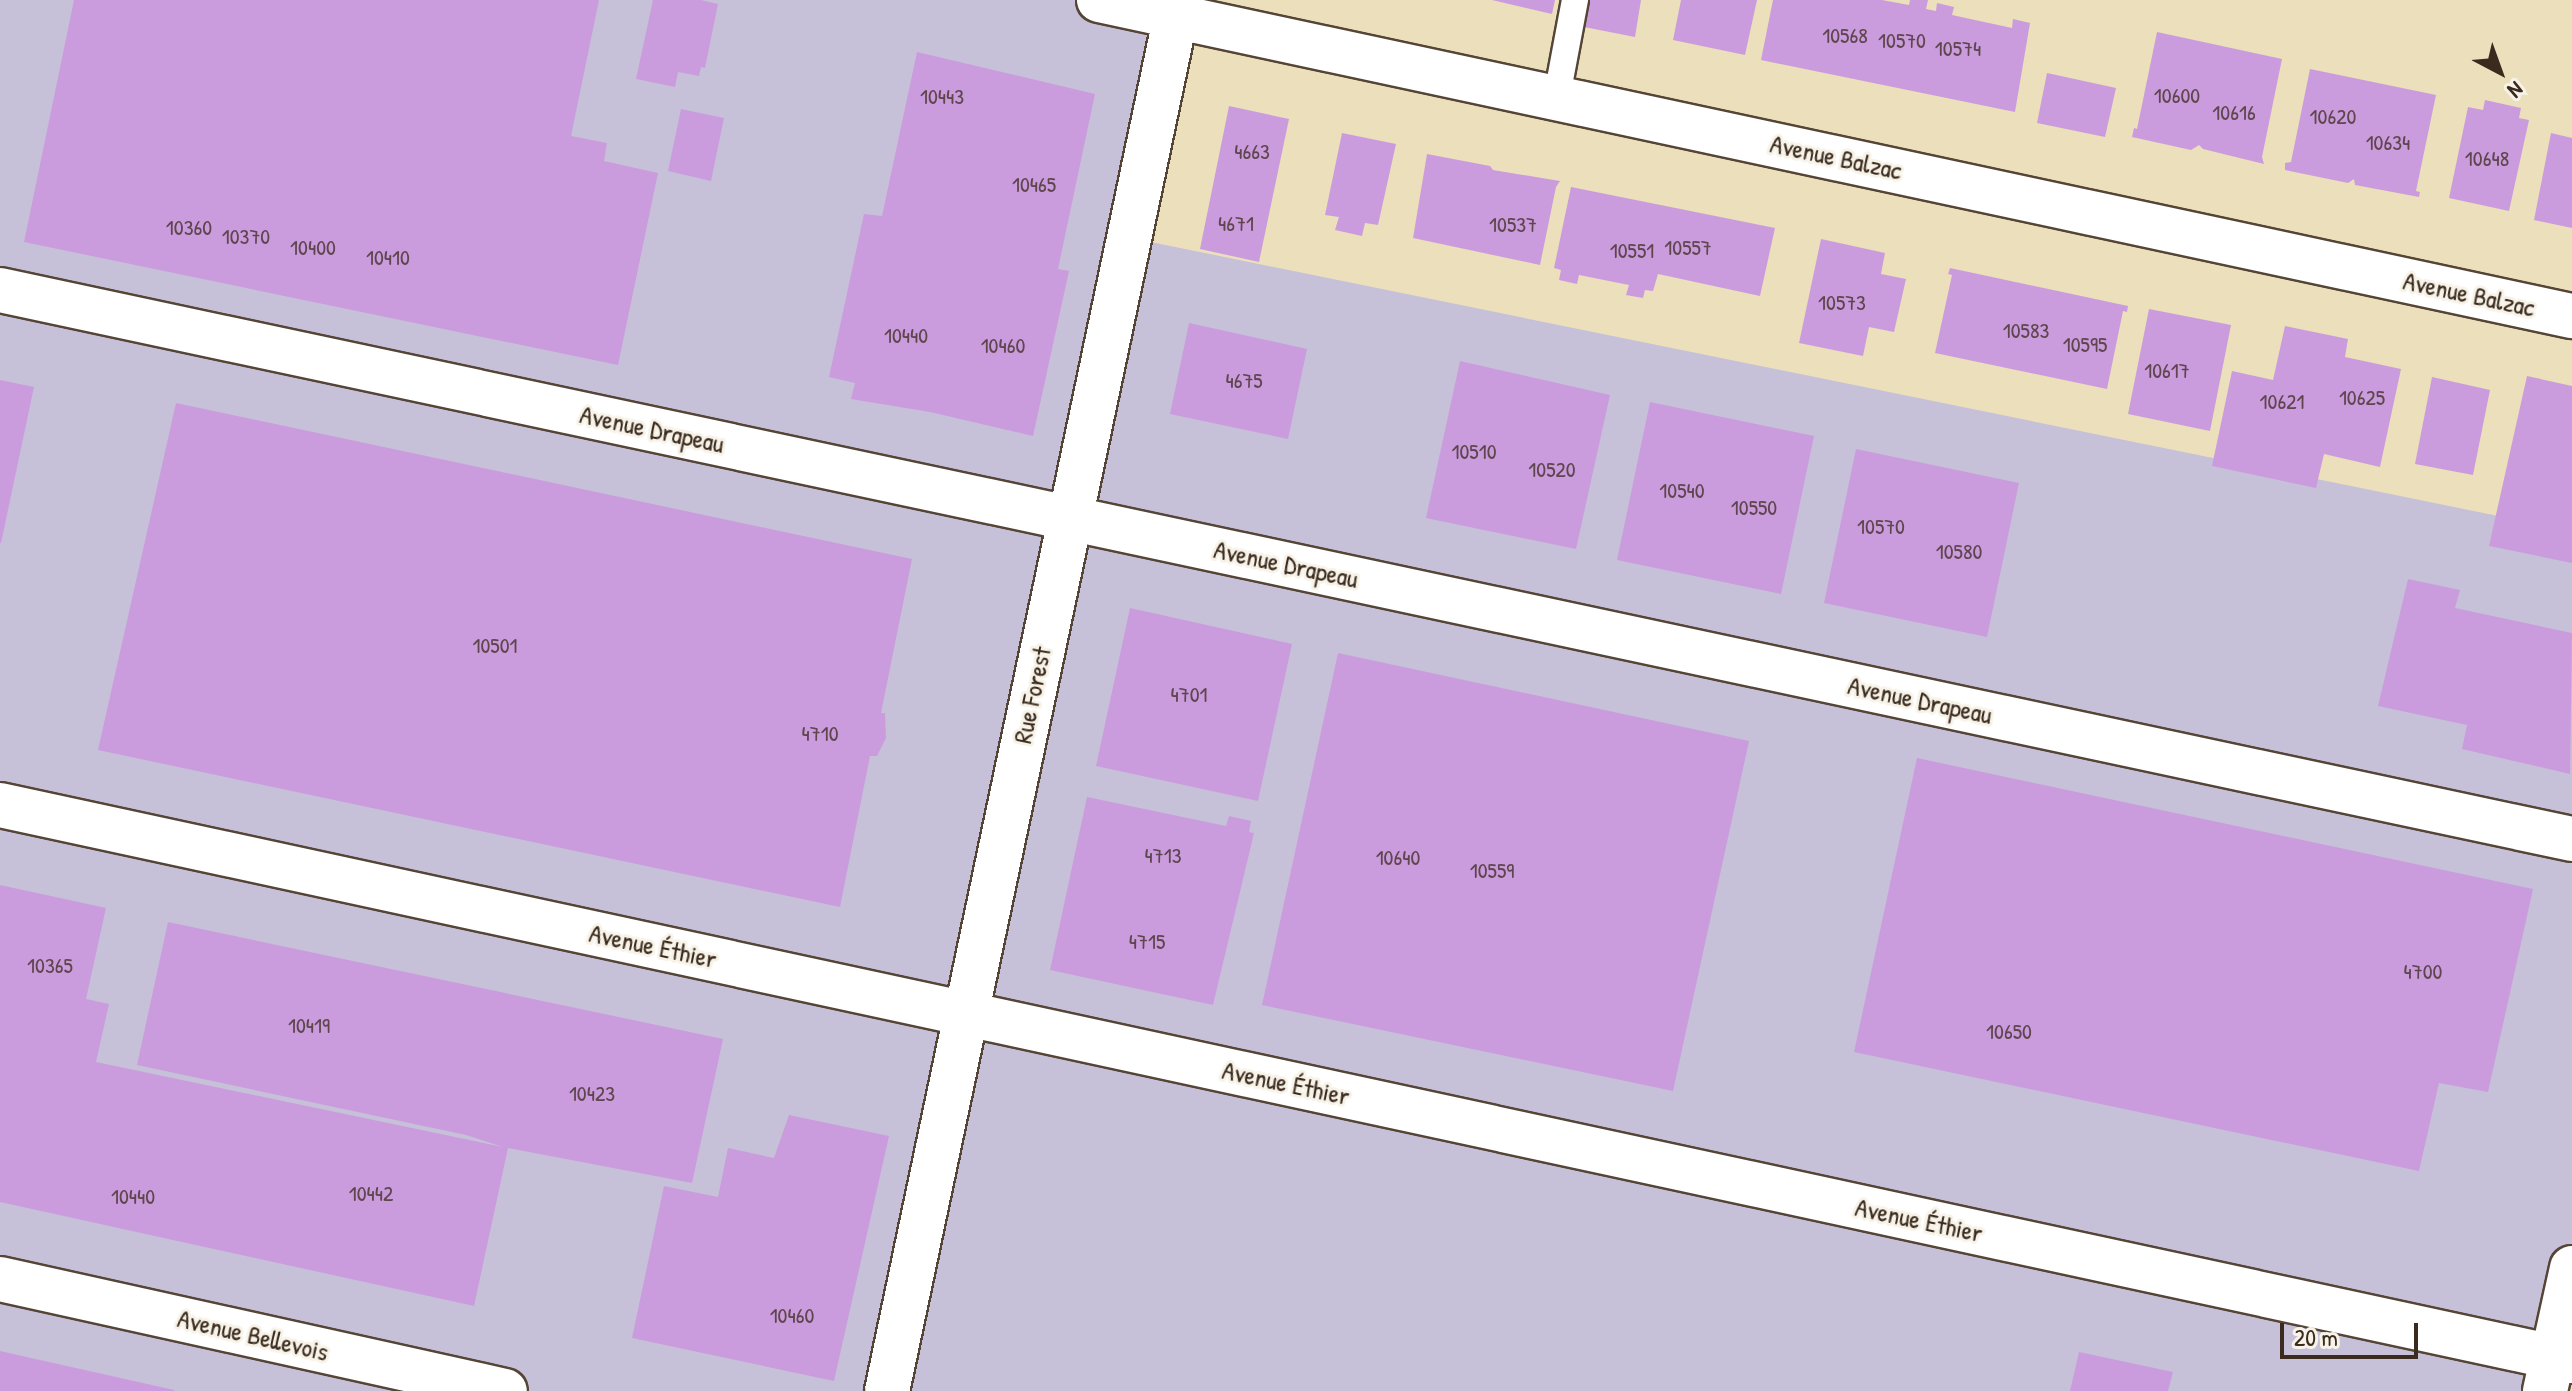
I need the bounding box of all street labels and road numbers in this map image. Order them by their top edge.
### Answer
street label: Avenue Balzac [1767,128,1905,186]
street label: Avenue Balzac [2400,265,2538,323]
street label: Avenue Drapeau [577,399,727,459]
street label: Avenue Drapeau [1211,534,1361,594]
street label: Rue Forest [1007,644,1057,746]
street label: Avenue Drapeau [1845,670,1995,730]
street label: Avenue Éthier [586,917,720,975]
street label: Avenue Éthier [1219,1054,1353,1112]
street label: Avenue Éthier [1852,1191,1986,1249]
street label: Avenue Bellevois [175,1303,331,1367]

